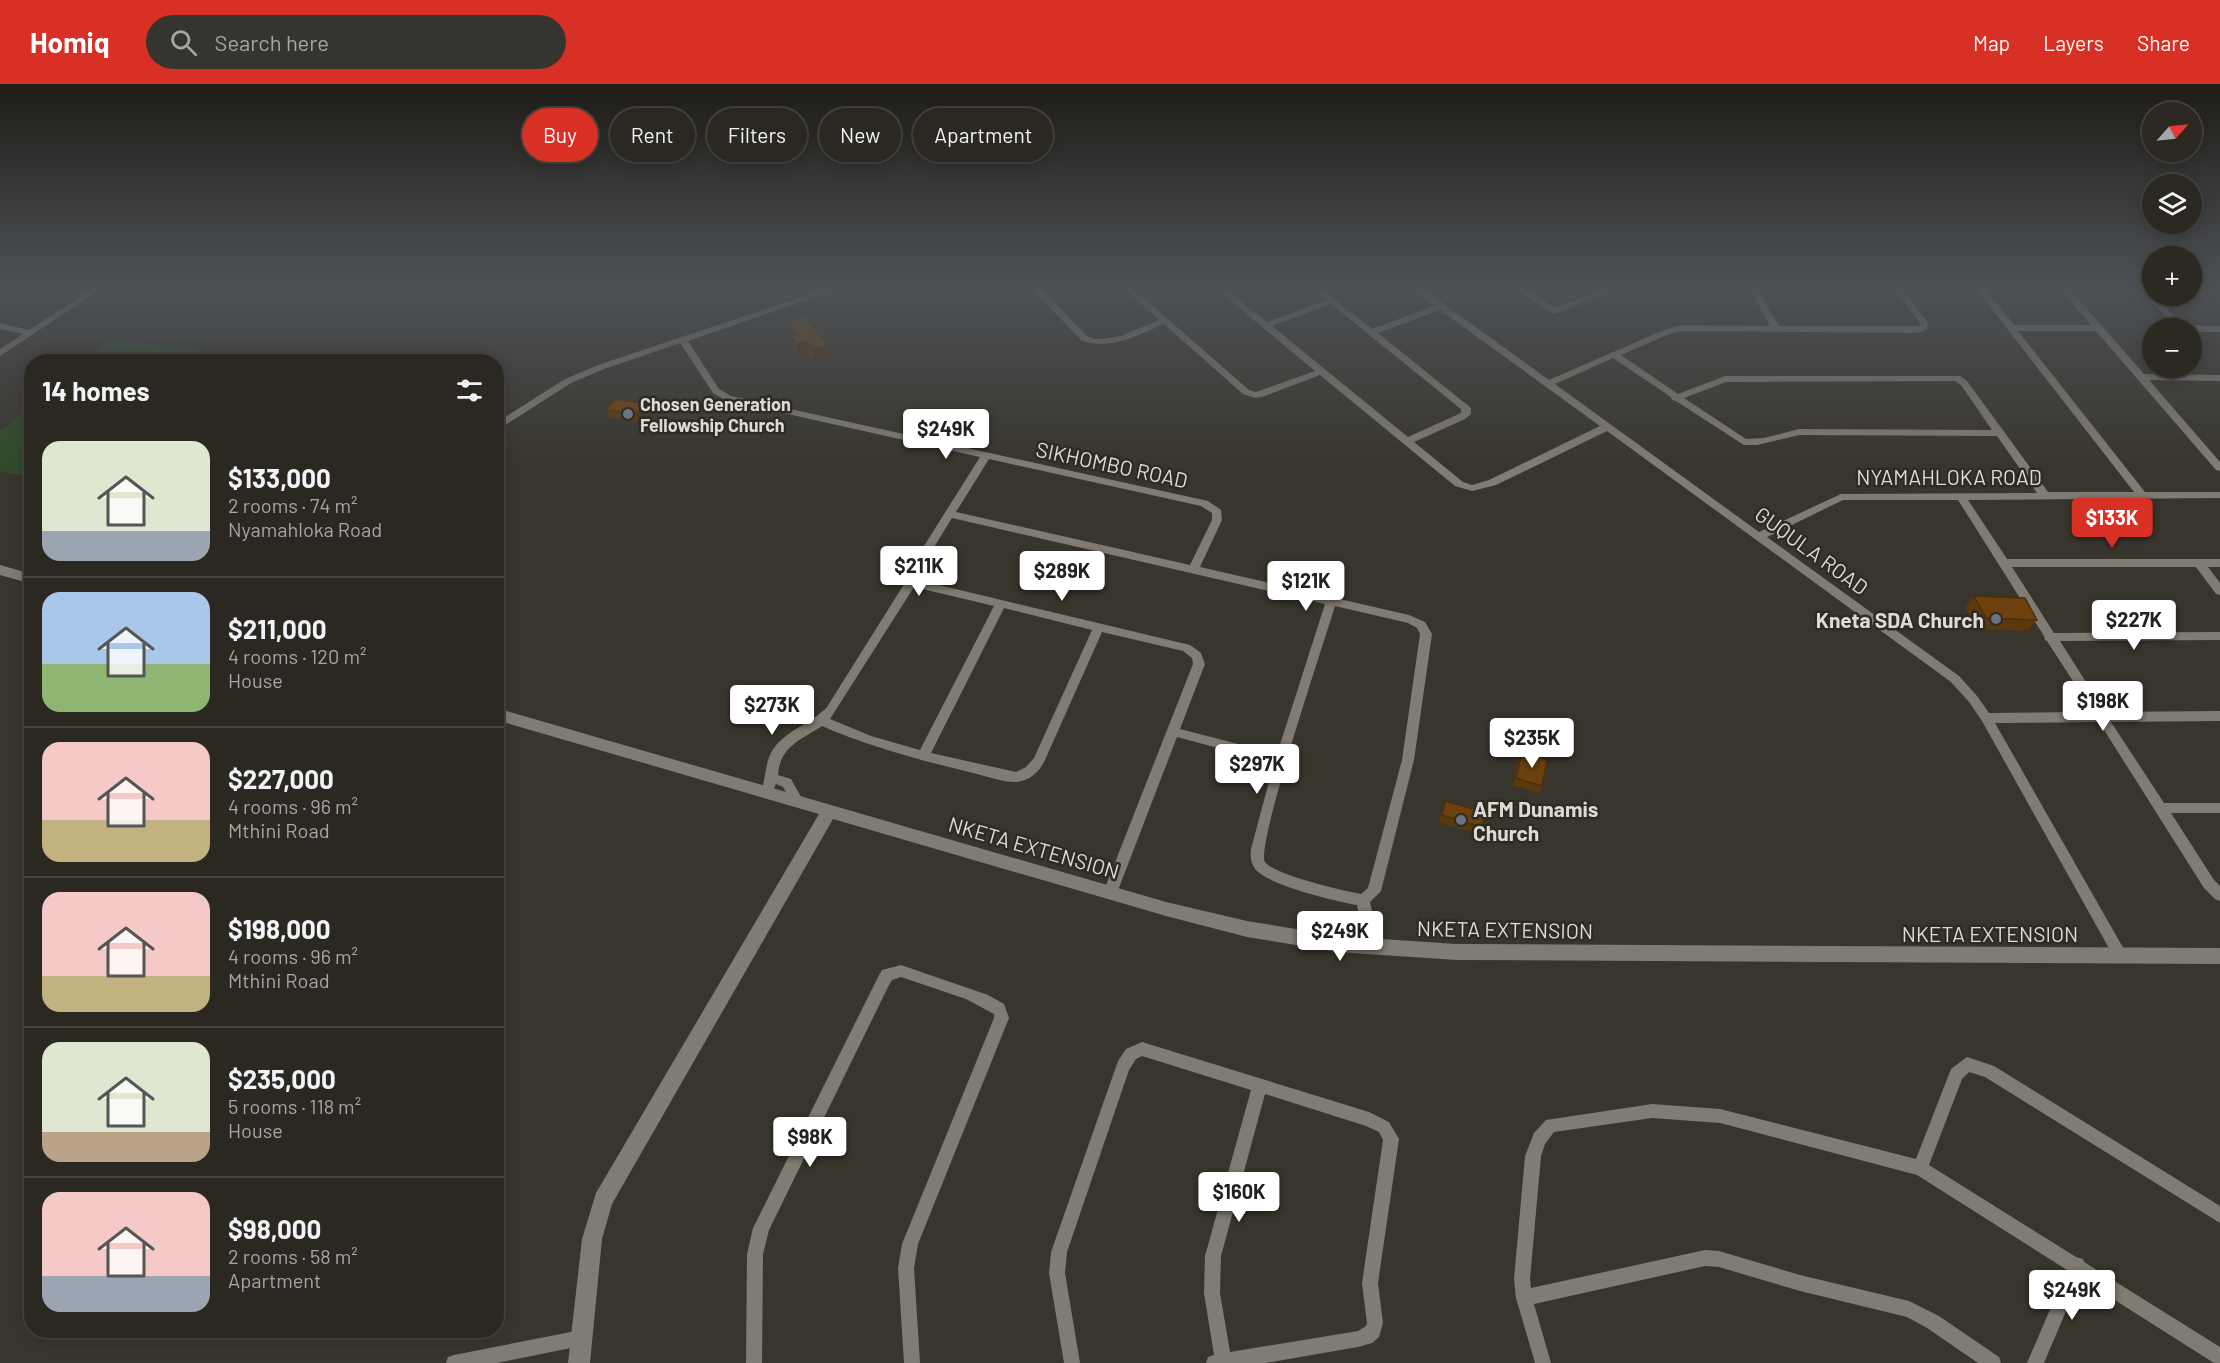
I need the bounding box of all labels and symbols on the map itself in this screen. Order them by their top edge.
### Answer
north arrow [2142,102,2202,162]
place label: Chosen Generation Fellowship Church [640,393,791,436]
marker: Chosen Generation Fellowship Church [621,407,635,421]
pin: $249K [904,409,988,460]
street label: SIKHOMBO ROAD [1034,436,1190,492]
street label: NYAMAHLOKA ROAD [1856,464,2042,489]
pin: $133K [2070,498,2154,549]
street label: GUQULA ROAD [1751,501,1873,599]
pin: $211K [877,546,961,597]
pin: $289K [1020,551,1104,602]
pin: $121K [1264,561,1348,612]
pin: $227K [2092,600,2176,651]
place label: Kneta SDA Church [1816,607,1984,632]
marker: Kneta SDA Church [1989,612,2003,626]
pin: $198K [2061,681,2145,732]
pin: $273K [730,685,814,736]
pin: $235K [1490,718,1574,769]
pin: $297K [1215,744,1299,795]
place label: AFM Dunamis Church [1473,796,1598,845]
street label: NKETA EXTENSION [946,811,1122,883]
marker: AFM Dunamis Church [1454,813,1468,827]
pin: $249K [1298,911,1382,962]
street label: NKETA EXTENSION [1417,915,1593,943]
street label: NKETA EXTENSION [1902,921,2078,946]
pin: $98K [774,1117,846,1168]
pin: $160K [1197,1172,1281,1223]
pin: $249K [2030,1270,2114,1321]

